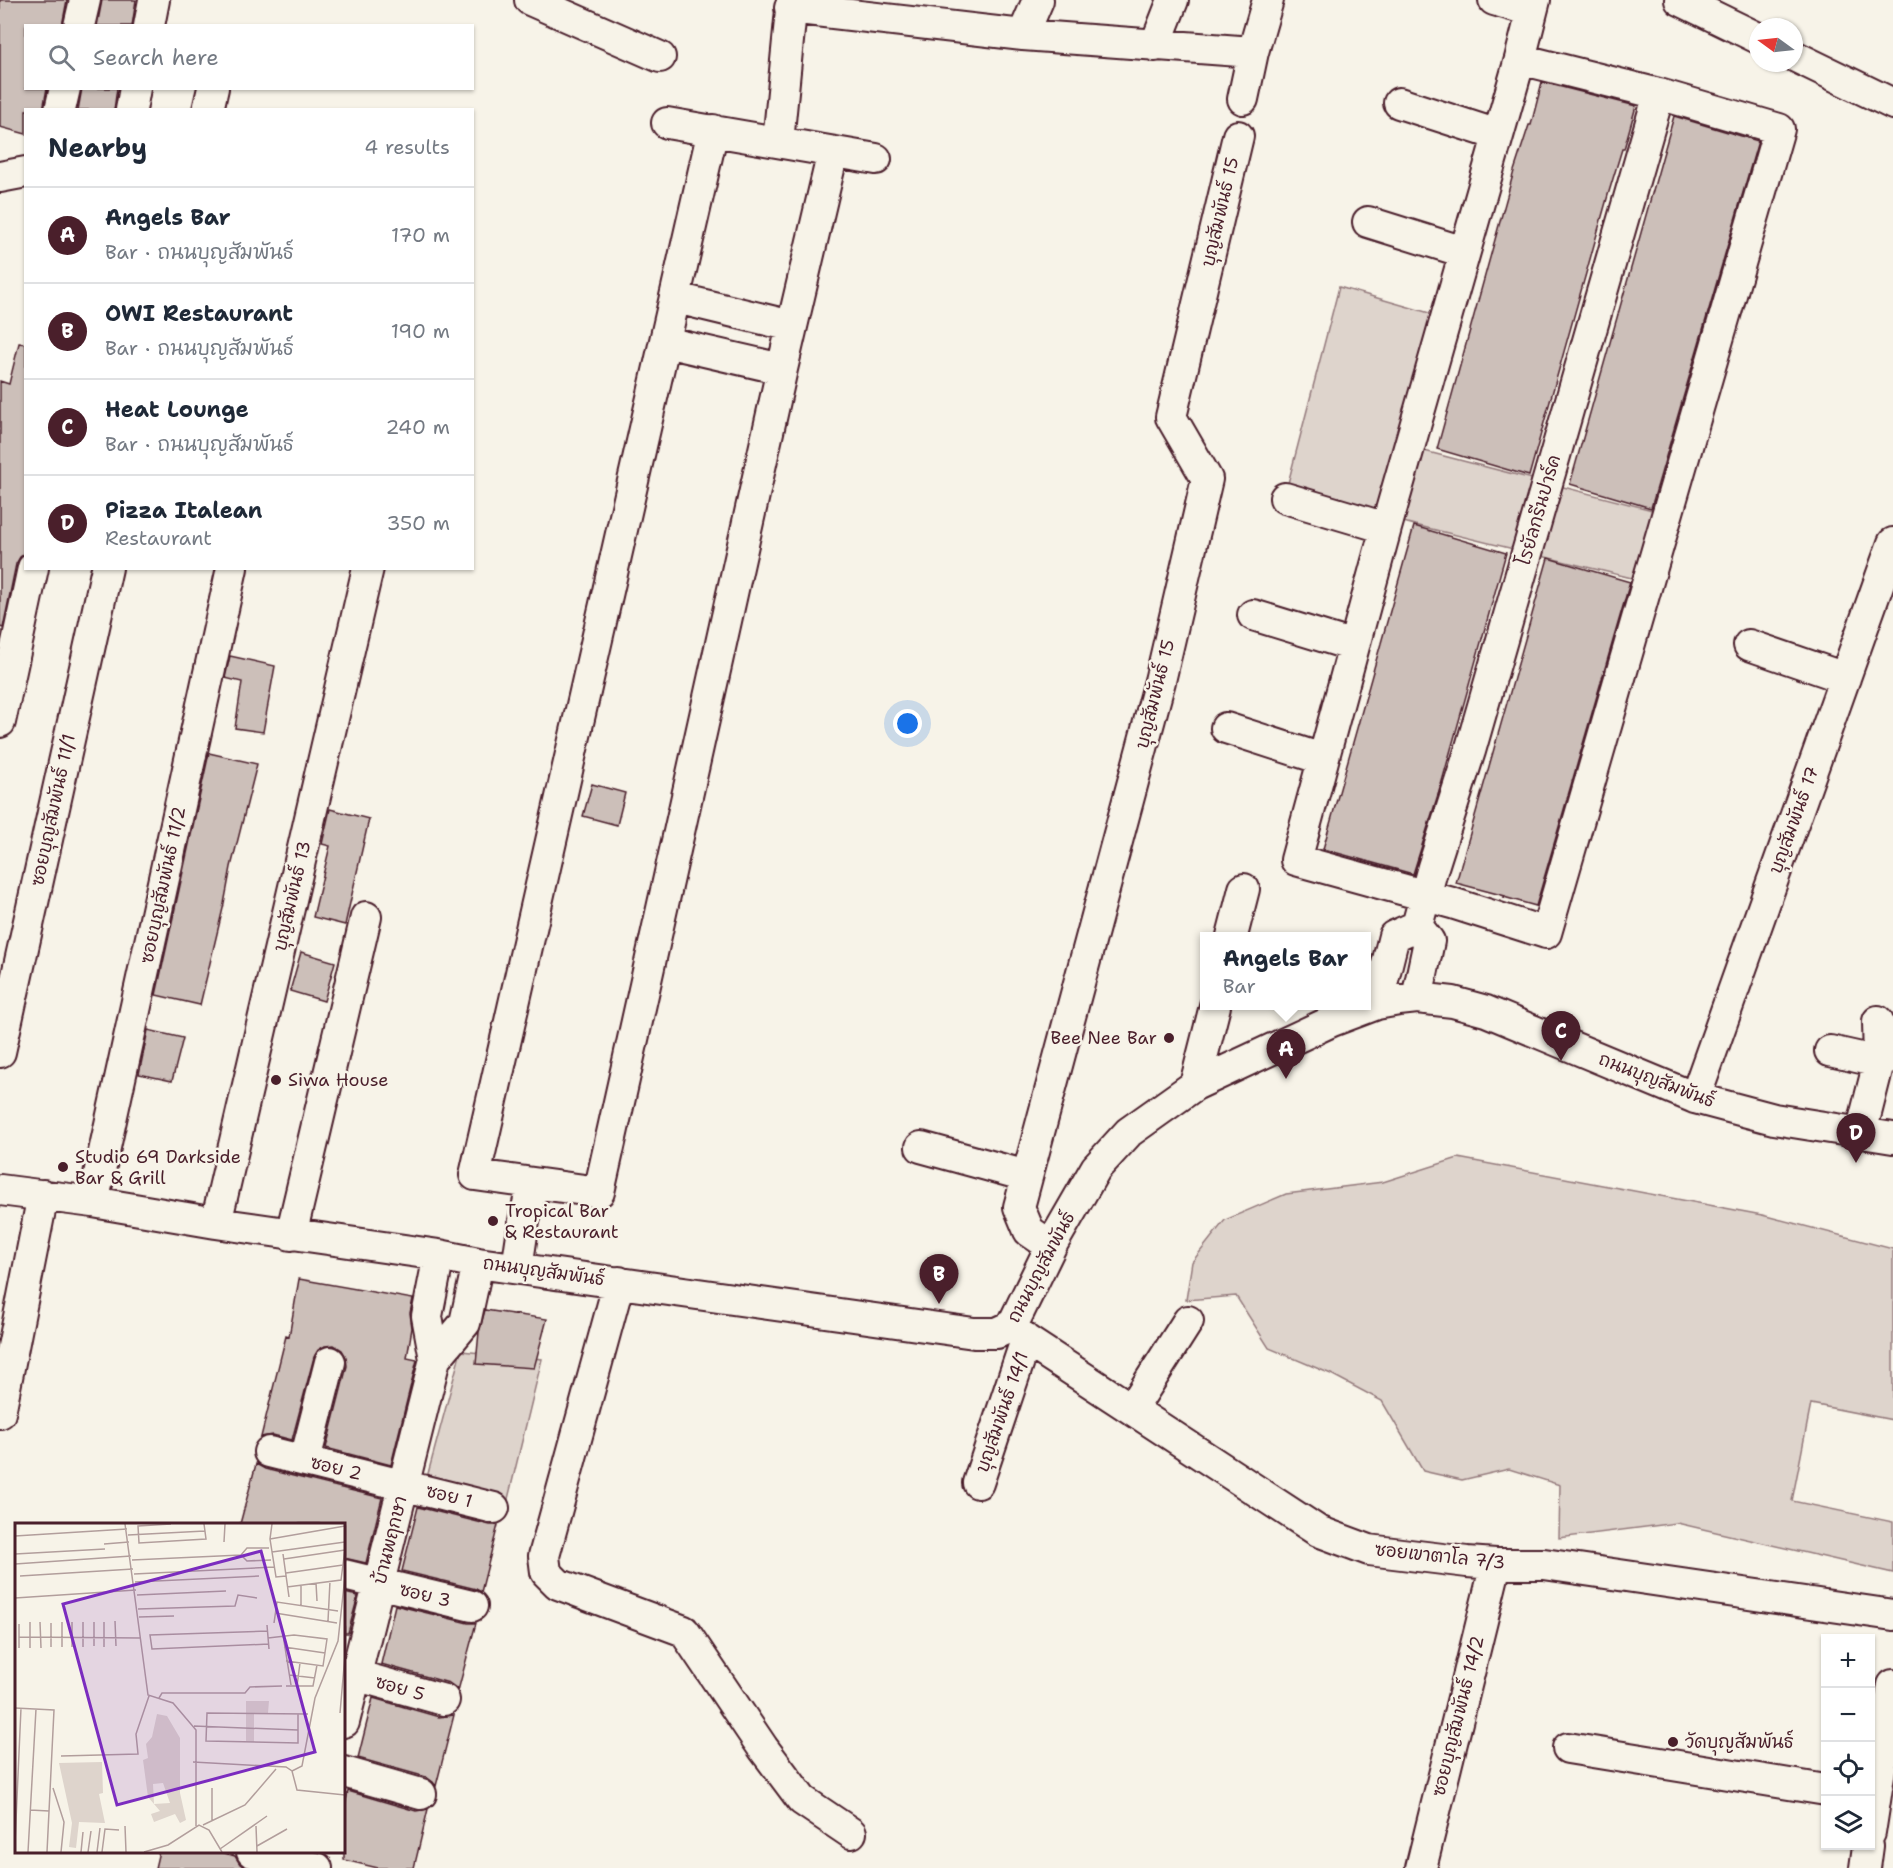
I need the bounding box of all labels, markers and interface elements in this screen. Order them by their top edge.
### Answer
north arrow [1749,18,1803,72]
search box [24,24,474,90]
icon: search [45,41,78,74]
text: Search here [93,43,219,72]
text: Nearby [48,130,147,165]
text: 4 results [364,134,450,160]
street label: บุญสัมพันธ์ 15 [1195,155,1246,270]
text: Angels Bar [105,203,231,232]
text: A [60,222,75,248]
text: 170 m [391,222,450,248]
text: Bar · ถนนบุญสัมพันธ์ [105,239,294,265]
text: OWI Restaurant [105,299,293,328]
text: B [61,318,74,344]
text: 190 m [391,318,450,344]
text: Bar · ถนนบุญสัมพันธ์ [105,335,294,361]
text: Heat Lounge [105,395,249,424]
text: C [61,414,74,440]
text: 240 m [385,414,450,440]
text: Bar · ถนนบุญสัมพันธ์ [105,431,294,457]
street label: โรยัลกรีนปาร์ค [1511,452,1566,568]
text: Pizza Italean [105,496,262,525]
text: D [60,510,75,536]
text: 350 m [386,510,450,536]
text: Restaurant [105,525,212,551]
street label: บุญสัมพันธ์ 15 [1129,637,1182,752]
your location [893,709,922,738]
street label: ซอยบุญสัมพันธ์ 11/1 [24,731,83,889]
street label: บุญสัมพันธ์ 17 [1762,763,1826,878]
street label: ซอยบุญสัมพันธ์ 11/2 [134,804,193,966]
street label: บุญสัมพันธ์ 13 [267,838,318,954]
popup [1200,932,1371,1010]
text: Angels Bar [1223,944,1348,973]
text: Bar [1223,973,1256,999]
pin: C [1542,1012,1580,1061]
place label: Bee Nee Bar [1050,1026,1157,1050]
pin: A [1266,1030,1306,1079]
marker: Bee Nee Bar [1162,1031,1176,1045]
street label: ถนนบุญสัมพันธ์ [1595,1046,1719,1115]
place label: Siwa House [288,1068,389,1092]
marker: Siwa House [269,1073,283,1087]
pin: D [1836,1114,1876,1163]
place label: Studio 69 Darkside Bar & Grill [75,1145,241,1190]
marker: Studio 69 Darkside Bar & Grill [56,1160,70,1174]
place label: Tropical Bar & Restaurant [505,1199,619,1244]
street label: ถนนบุญสัมพันธ์ [1001,1207,1082,1328]
marker: Tropical Bar & Restaurant [486,1214,500,1228]
street label: ถนนบุญสัมพันธ์ [481,1250,607,1293]
pin: B [920,1254,958,1304]
street label: บุญสัมพันธ์ 14/1 [969,1348,1036,1476]
street label: ซอย 2 [308,1450,364,1486]
street label: ซอย 1 [423,1479,475,1513]
street label: บ้านพฤกษา [367,1493,413,1587]
inset map [15,1523,345,1853]
street label: ซอยเขาตาโล 7/3 [1374,1536,1506,1575]
street label: ซอย 3 [397,1577,453,1613]
street label: ซอยบุญสัมพันธ์ 14/2 [1425,1633,1492,1799]
map controls [1821,1634,1875,1850]
button: + [1821,1634,1875,1688]
street label: ซอย 5 [372,1669,428,1707]
button: − [1821,1688,1875,1742]
place label: วัดบุญสัมพันธ์ [1685,1729,1794,1756]
marker: วัดบุญสัมพันธ์ [1666,1735,1680,1749]
button: locate [1821,1742,1875,1796]
button: layers [1821,1796,1875,1850]

